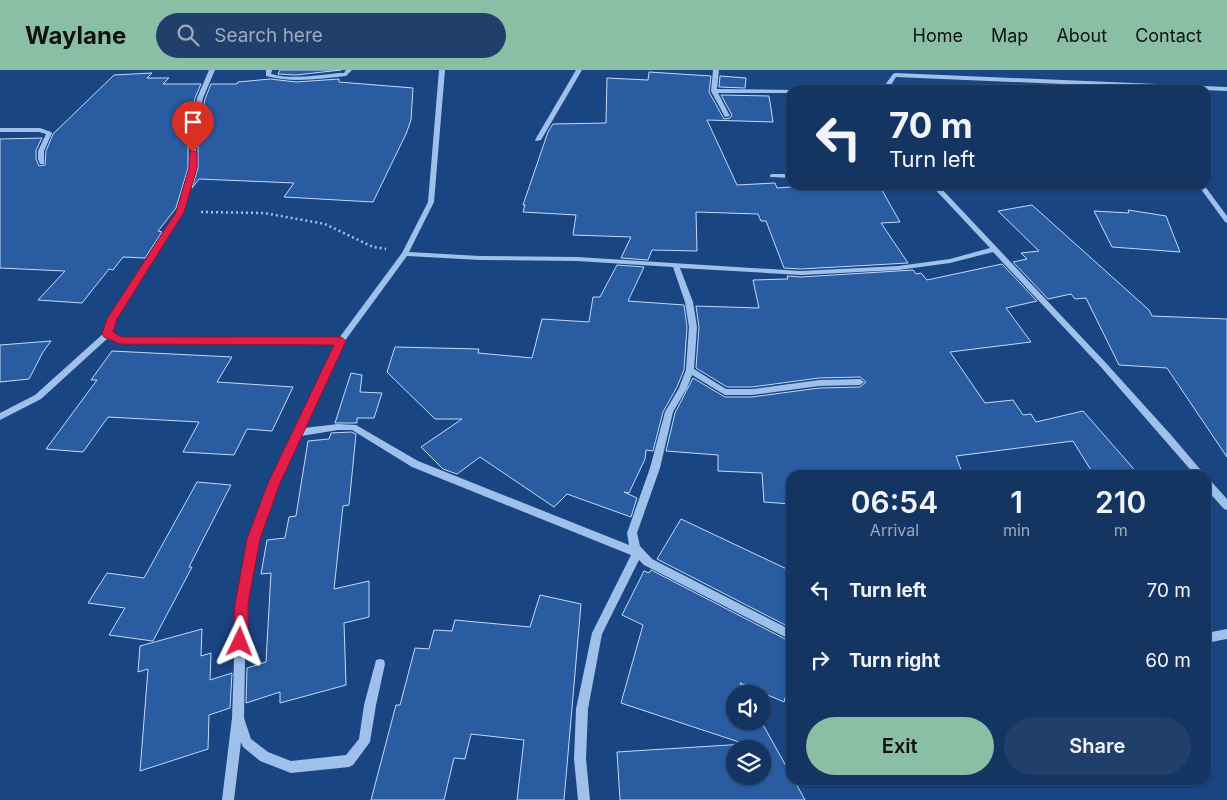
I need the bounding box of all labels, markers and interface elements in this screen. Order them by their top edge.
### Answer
search box [156,13,506,58]
text: Waylane [25,21,126,50]
icon: search [174,21,202,49]
text: Search here [214,24,323,47]
text: Home [913,25,963,46]
text: Map [991,25,1028,46]
text: About [1056,25,1107,46]
text: Contact [1135,25,1202,46]
pin [172,101,214,152]
text: 70 m [889,104,973,146]
icon: left [806,105,871,170]
icon: arrive [179,108,207,136]
text: Turn left [889,146,975,172]
text: 06:54 [851,484,938,520]
text: 1 [1010,484,1023,520]
text: 210 [1095,484,1146,520]
text: Arrival [870,520,919,540]
text: min [1003,520,1030,540]
text: m [1114,520,1128,540]
icon: left [806,576,834,604]
text: Turn left [849,579,927,602]
text: 70 m [1147,579,1191,602]
position arrow [213,615,265,667]
icon: right [806,646,834,674]
text: Turn right [849,649,940,672]
text: 60 m [1145,649,1191,672]
map controls [726,685,771,785]
button: sound [726,685,771,730]
button: Exit [806,717,994,775]
button: Share [1004,717,1191,775]
button: layers [726,740,771,785]

